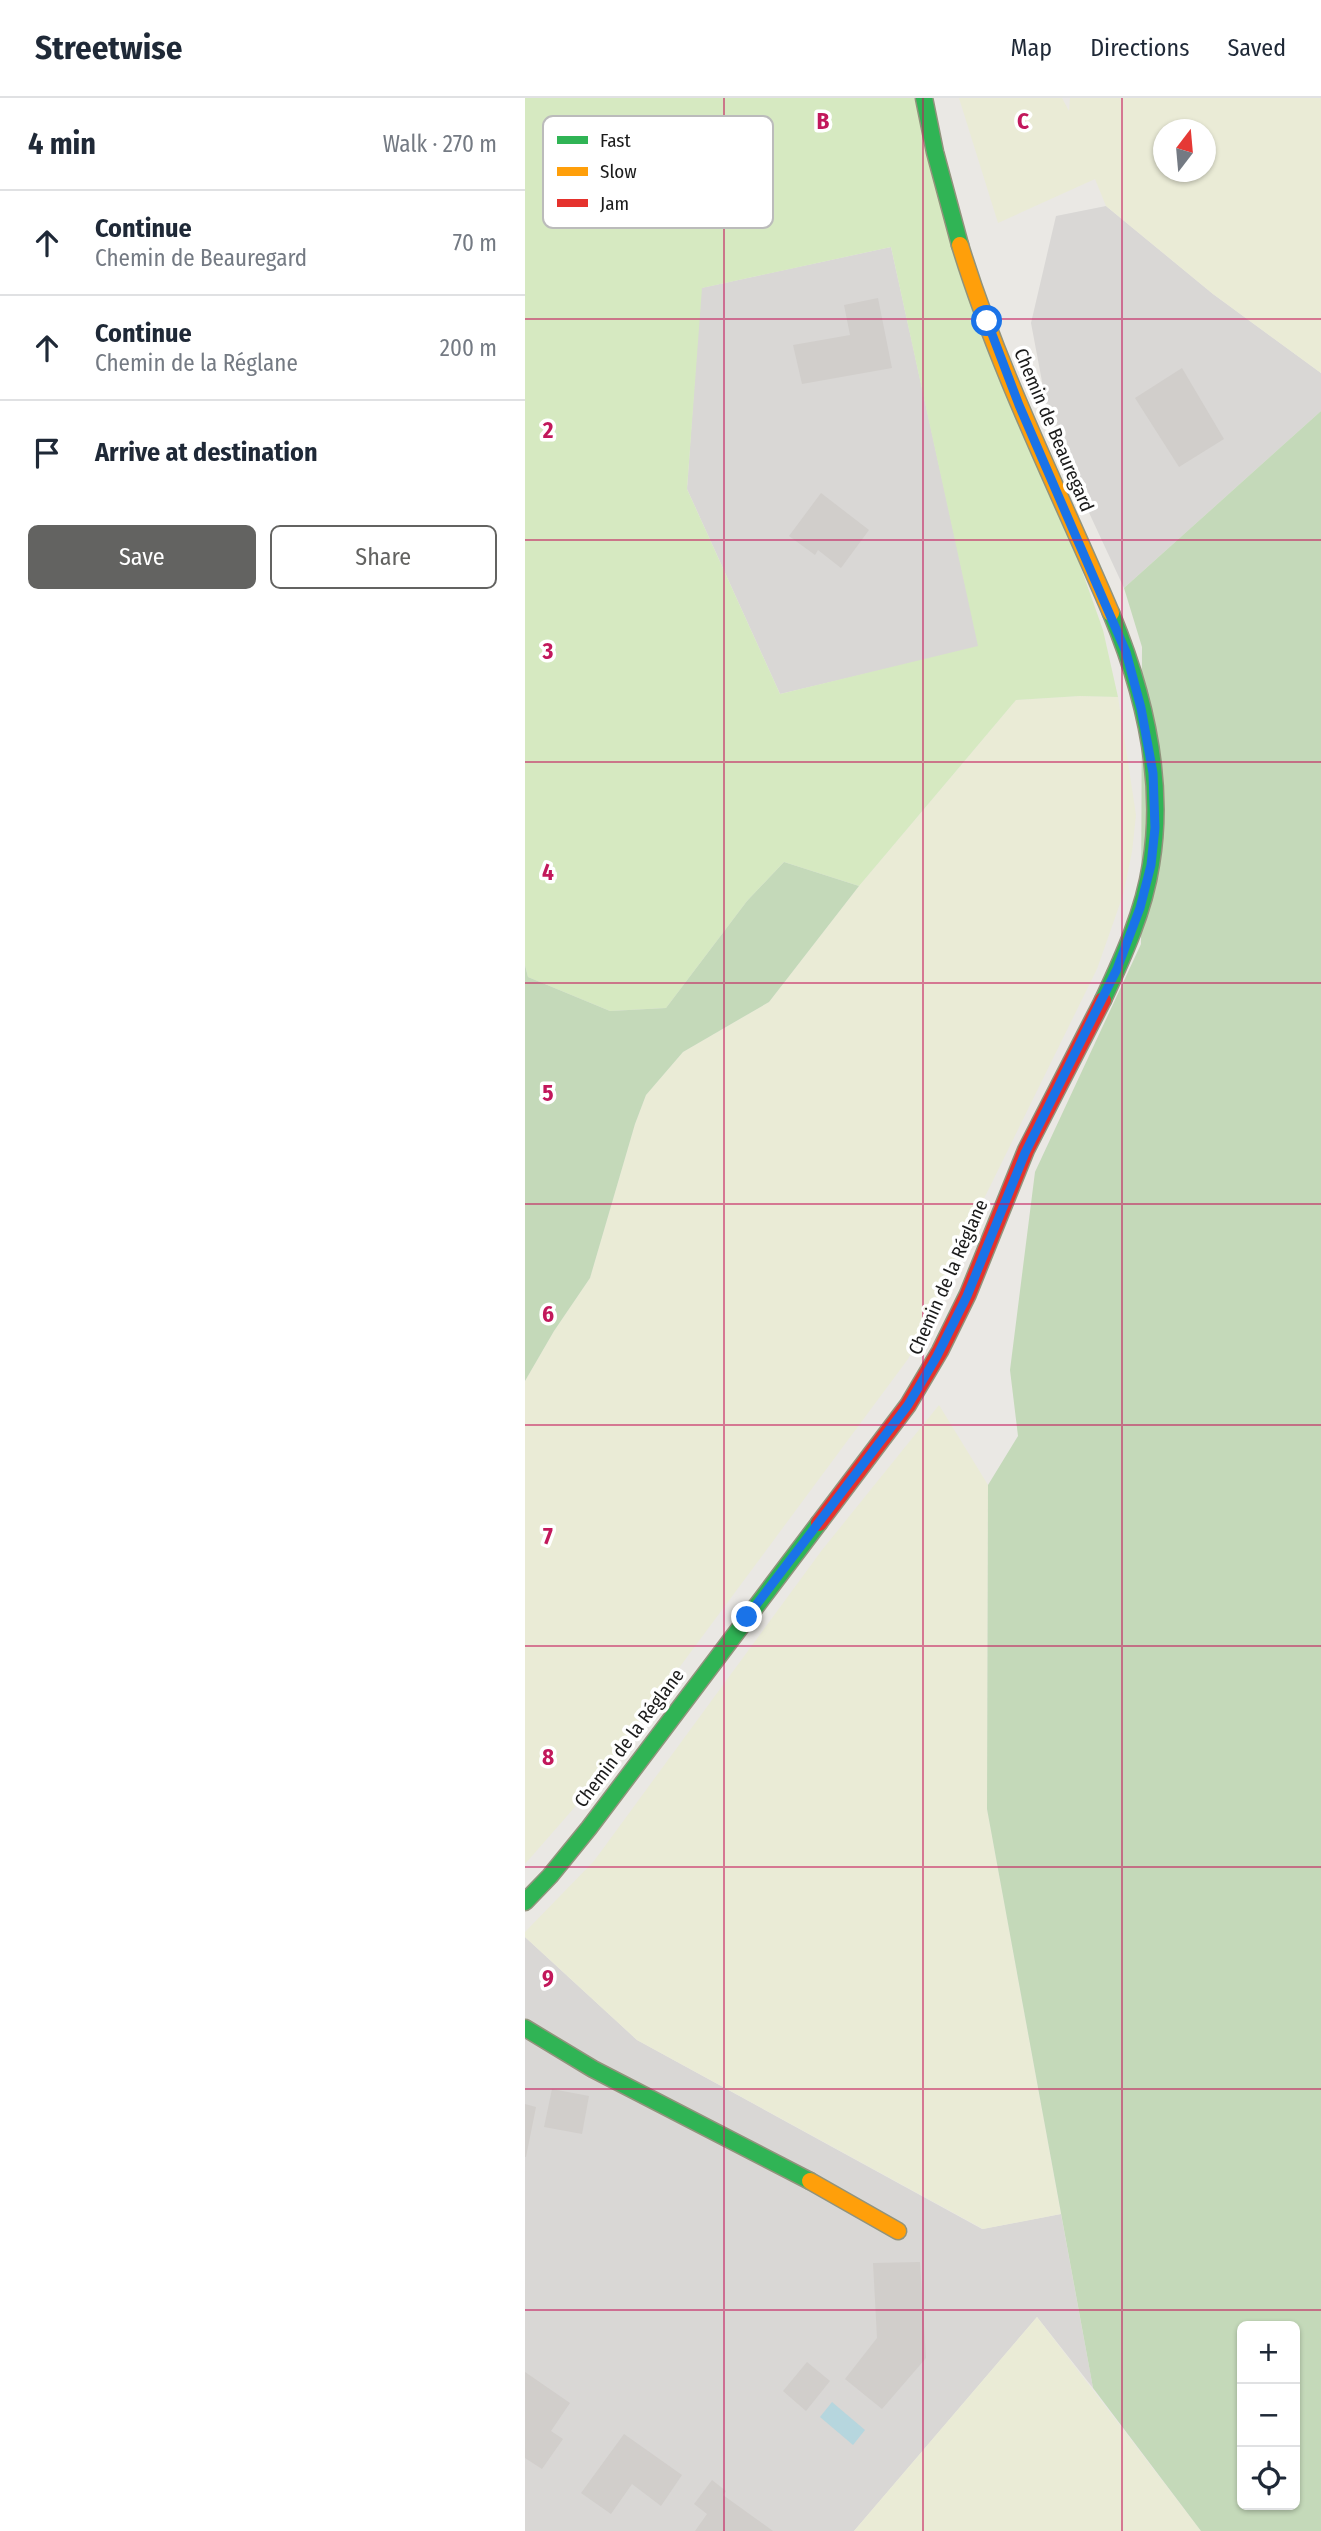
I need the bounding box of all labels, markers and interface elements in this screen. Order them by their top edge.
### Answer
text: Streetwise [35,28,182,68]
text: Map [1011,34,1052,62]
text: Directions [1090,34,1189,62]
text: Saved [1227,34,1286,62]
text: B [817,107,830,135]
text: C [1017,107,1029,135]
legend [543,116,773,228]
north arrow [1153,119,1216,182]
text: 4 min [28,126,96,162]
text: Fast [600,129,631,152]
text: Walk · 270 m [383,130,497,158]
text: Slow [600,160,637,183]
text: Jam [600,192,629,215]
text: Continue [95,213,192,244]
icon: ahead [28,224,66,262]
text: 70 m [453,229,497,257]
text: Chemin de Beauregard [95,244,307,272]
route start [971,305,1002,336]
text: Continue [95,318,192,349]
icon: ahead [28,329,66,367]
text: 200 m [440,334,497,362]
street label: Chemin de Beauregard [1009,345,1099,515]
text: Chemin de la Réglane [95,349,298,377]
text: 2 [542,416,554,444]
icon: arrive [28,434,66,472]
text: Arrive at destination [95,437,318,468]
button: Save [28,525,256,589]
button: Share [270,525,497,589]
text: 3 [542,637,554,665]
text: 4 [542,858,554,886]
text: 5 [542,1079,554,1107]
street label: Chemin de la Réglane [903,1196,993,1358]
text: 6 [542,1300,554,1328]
text: 7 [543,1522,553,1550]
route end [731,1601,762,1632]
street label: Chemin de la Réglane [569,1664,689,1812]
text: 8 [542,1743,554,1771]
text: 9 [542,1964,554,1992]
map controls [1237,2321,1300,2510]
button: + [1237,2321,1300,2384]
button: − [1237,2384,1300,2447]
button: locate [1237,2447,1300,2510]

